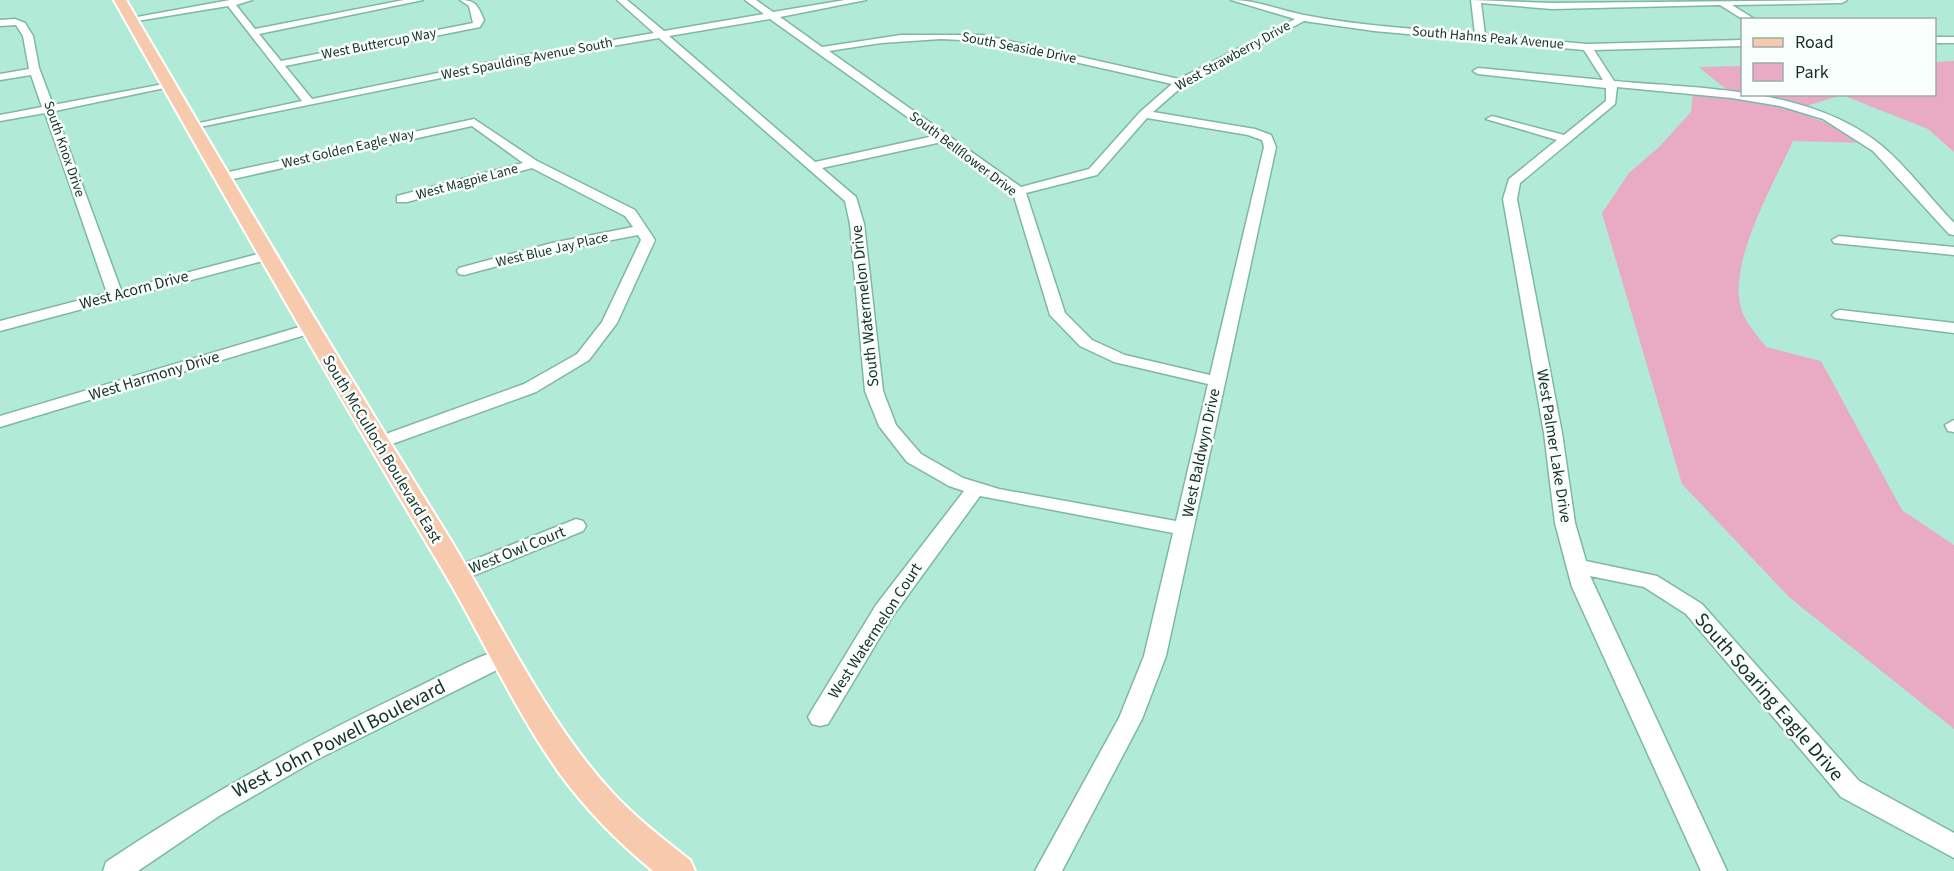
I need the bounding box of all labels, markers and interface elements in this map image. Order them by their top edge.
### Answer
street label: West Strawberry Drive [1172,16,1294,96]
legend [1741,18,1936,96]
street label: South Hahns Peak Avenue [1411,21,1565,55]
street label: West Buttercup Way [320,23,439,65]
street label: South Seaside Drive [960,27,1078,69]
text: Road [1795,30,1834,55]
street label: West Spaulding Avenue South [440,33,614,85]
text: Park [1795,60,1829,85]
street label: South Knox Drive [38,98,90,200]
street label: South Bellflower Drive [905,107,1021,201]
street label: West Golden Eagle Way [280,124,417,174]
street label: West Magpie Lane [414,159,520,205]
street label: South Watermelon Drive [846,224,884,388]
street label: West Blue Jay Place [494,227,610,273]
street label: West Acorn Drive [77,265,191,315]
street label: West Harmony Drive [86,346,222,406]
street label: South McCulloch Boulevard East [317,351,447,548]
street label: West Palmer Lake Drive [1531,368,1577,524]
street label: West Baldwyn Drive [1177,386,1225,520]
street label: West Owl Court [465,520,569,579]
street label: West Watermelon Court [823,558,927,703]
street label: South Soaring Eagle Drive [1688,607,1850,787]
street label: West John Powell Boulevard [227,673,451,805]

